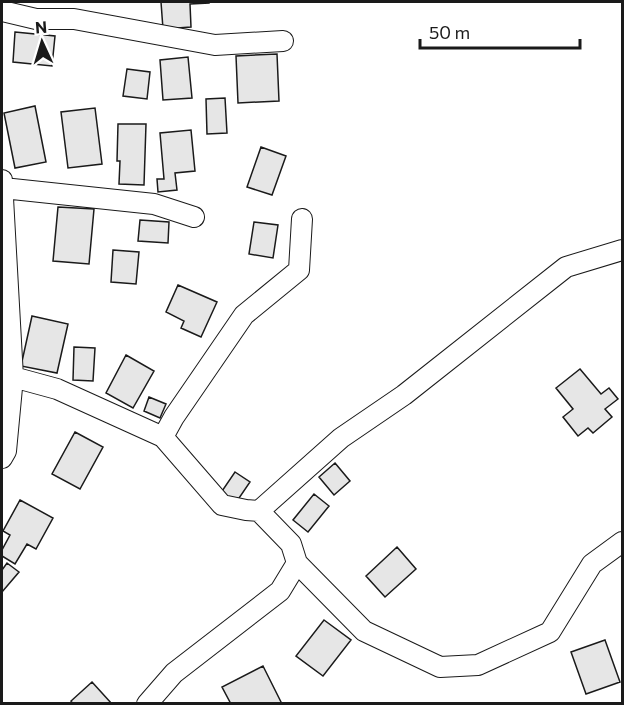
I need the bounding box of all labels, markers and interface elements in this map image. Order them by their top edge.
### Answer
north arrow [12,12,72,72]
scale bar [420,12,580,50]
text: N [34,17,48,36]
text: 50 m [429,21,470,43]

